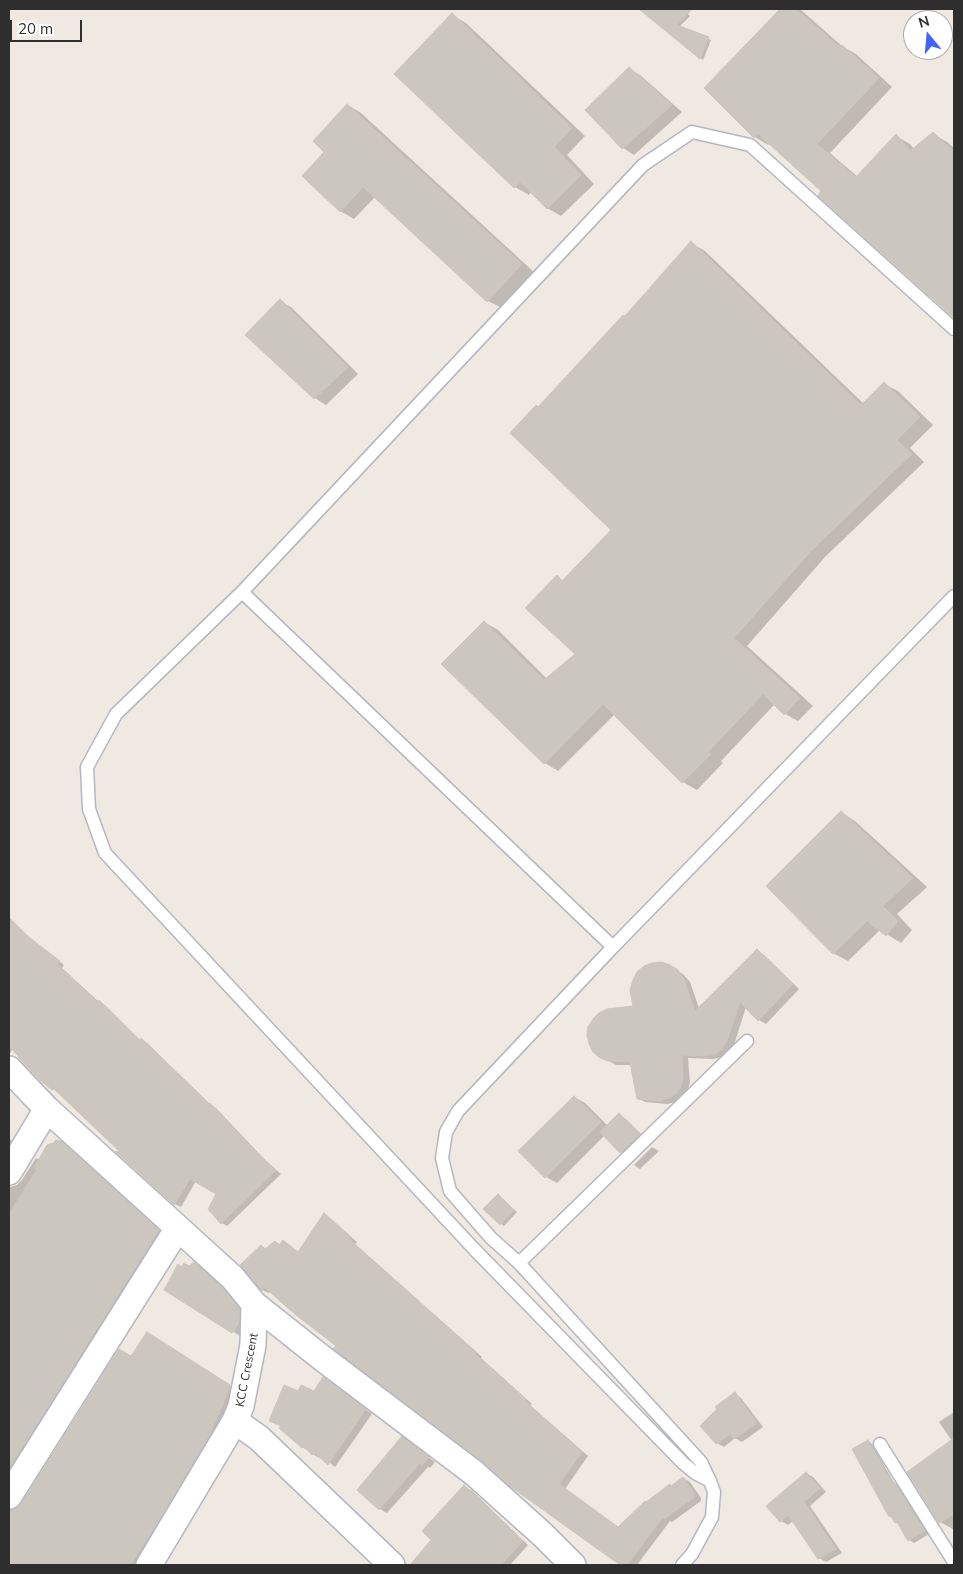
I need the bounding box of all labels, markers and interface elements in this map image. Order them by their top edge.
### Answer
scale bar [12,10,85,42]
north arrow [903,10,953,60]
text: N [916,11,932,32]
text: 20 m [18,19,53,38]
street label: KCC Crescent [233,1332,261,1408]

